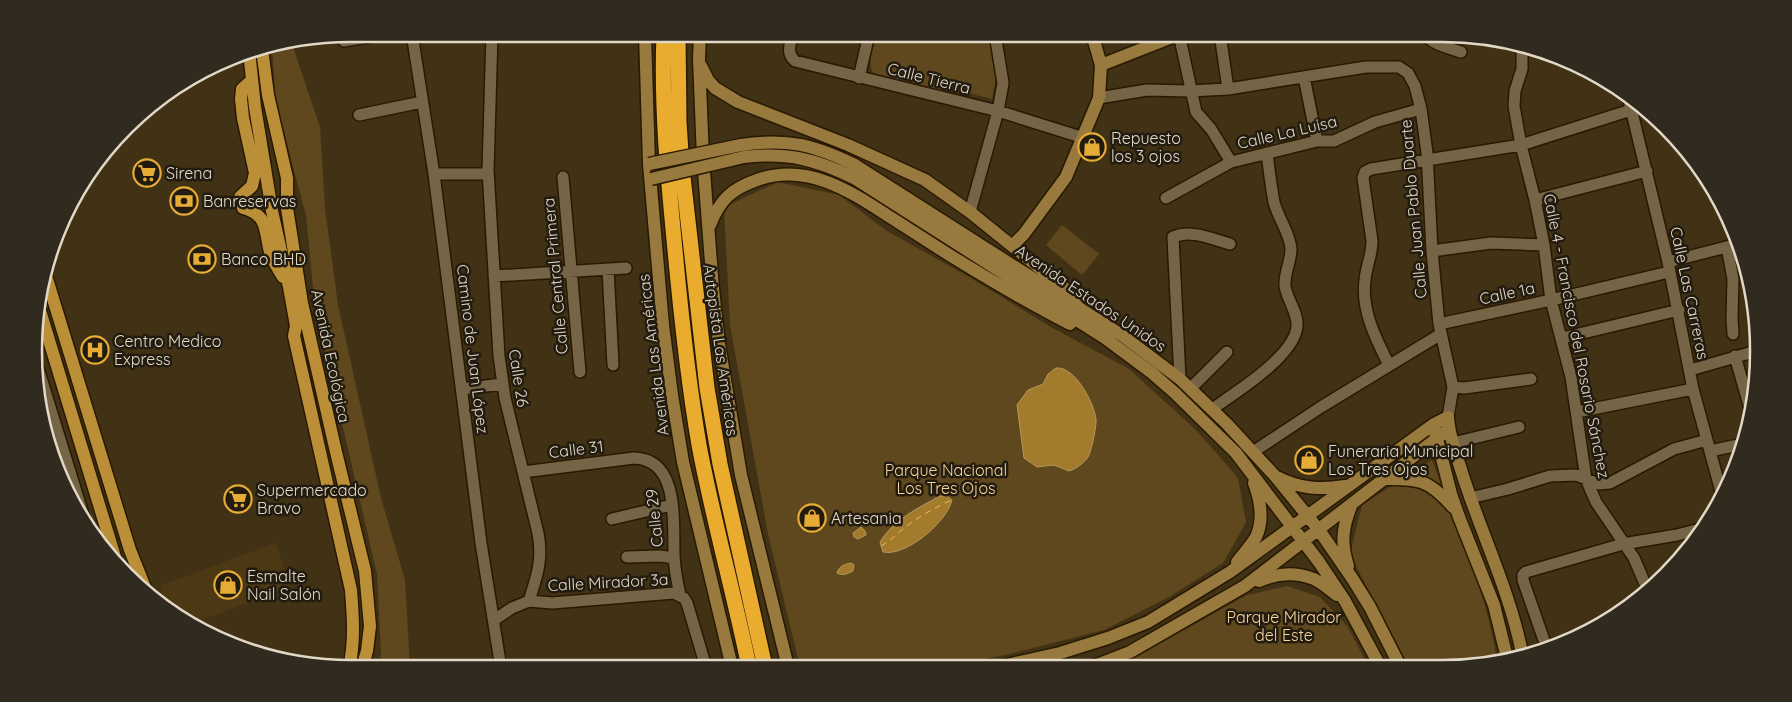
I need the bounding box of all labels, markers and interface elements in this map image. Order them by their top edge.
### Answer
street label: Calle Tierra [885,58,973,98]
street label: Calle La Luisa [1235,111,1339,153]
street label: Calle Juan Pablo Duarte [1395,119,1431,299]
place label: Repuesto los 3 ojos [1111,128,1181,166]
shop icon: Repuesto los 3 ojos [1077,132,1107,162]
supermarket icon: Sirena [132,158,162,188]
place label: Sirena [166,163,212,183]
bank icon: Banreservas [169,186,199,216]
place label: Banreservas [203,191,296,211]
street label: Calle 4 - Francisco del Rosario Sánchez [1540,192,1614,480]
street label: Calle Central Primera [538,197,572,355]
street label: Calle Las Carreras [1666,225,1714,361]
street label: Avenida Estados Unidos [1012,240,1170,356]
bank icon: Banco BHD [187,244,217,274]
place label: Banco BHD [221,249,306,269]
street label: Camino de Juan López [453,263,493,435]
street label: Autopista Las Américas [699,263,743,437]
street label: Avenida Las Américas [633,273,673,437]
street label: Calle 1a [1477,277,1537,309]
street label: Avenida Ecológica [307,288,355,424]
place label: Centro Medico Express [114,331,221,369]
hospital icon: Centro Medico Express [80,335,110,365]
street label: Calle 26 [505,348,533,409]
street label: Calle 31 [547,436,605,462]
place label: Funeraria Municipal Los Tres Ojos [1328,441,1473,479]
shop icon: Funeraria Municipal Los Tres Ojos [1294,445,1324,475]
park label: Parque Nacional Los Tres Ojos [885,460,1007,498]
place label: Supermercado Bravo [257,480,367,518]
supermarket icon: Supermercado Bravo [223,484,253,514]
street label: Calle 29 [641,488,667,548]
shop icon: Artesania [797,503,827,533]
place label: Artesania [831,508,902,528]
place label: Esmalte Nail Salón [247,566,321,604]
street label: Calle Mirador 3a [547,569,669,595]
shop icon: Esmalte Nail Salón [213,570,243,600]
park label: Parque Mirador del Este [1226,607,1342,645]

